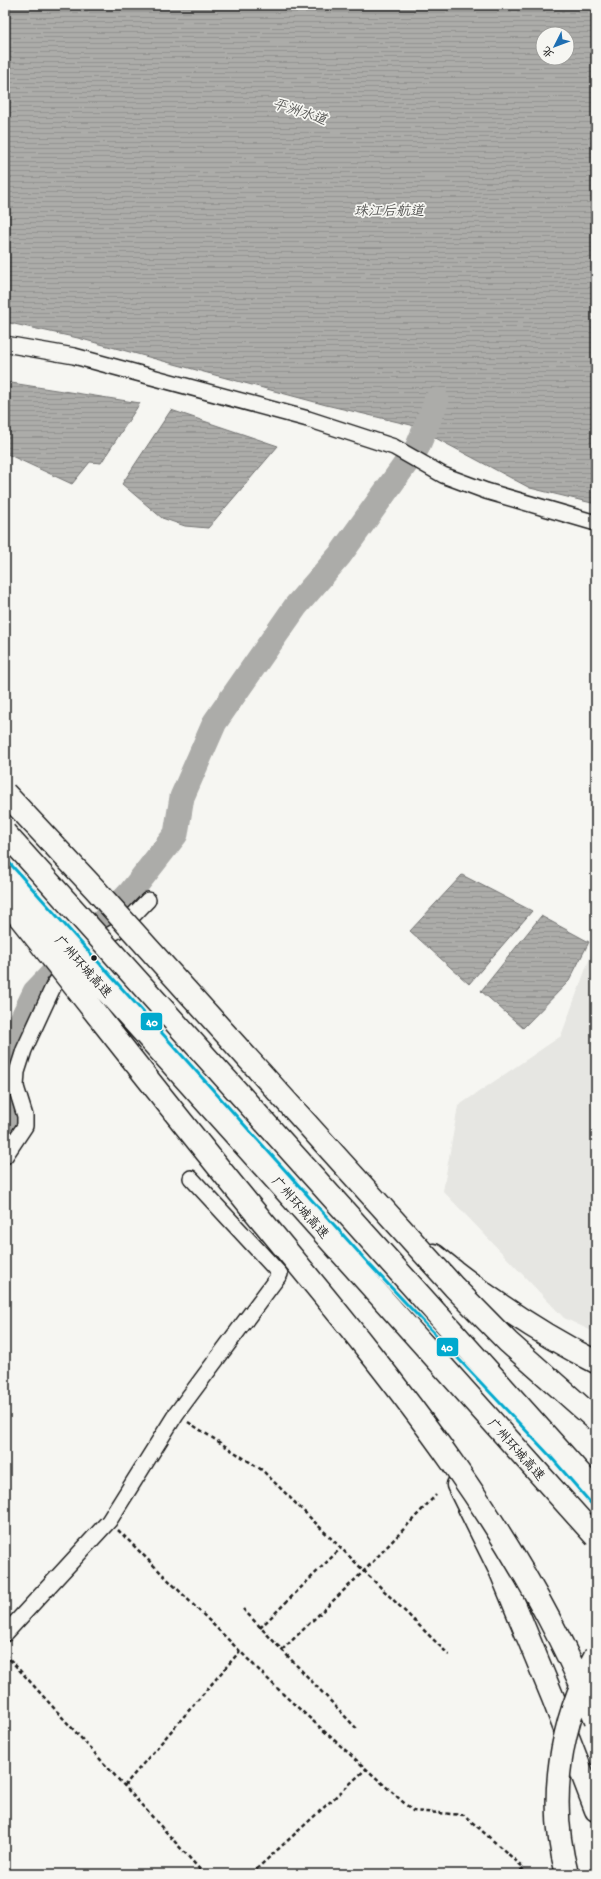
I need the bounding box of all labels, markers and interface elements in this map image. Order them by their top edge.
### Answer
north arrow [535,26,575,66]
text: 北 [541,43,557,59]
water label: 平洲水道 [270,96,330,130]
water label: 珠江后航道 [354,203,425,221]
street label: 广州环城高速 [50,933,115,1002]
unlabelled marker [89,953,99,963]
line badge: 40 [140,1012,163,1031]
text: 40 [145,1018,158,1030]
street label: 广州环城高速 [267,1174,332,1243]
line badge: 40 [436,1337,459,1357]
text: 40 [440,1343,453,1355]
street label: 广州环城高速 [483,1416,548,1485]

